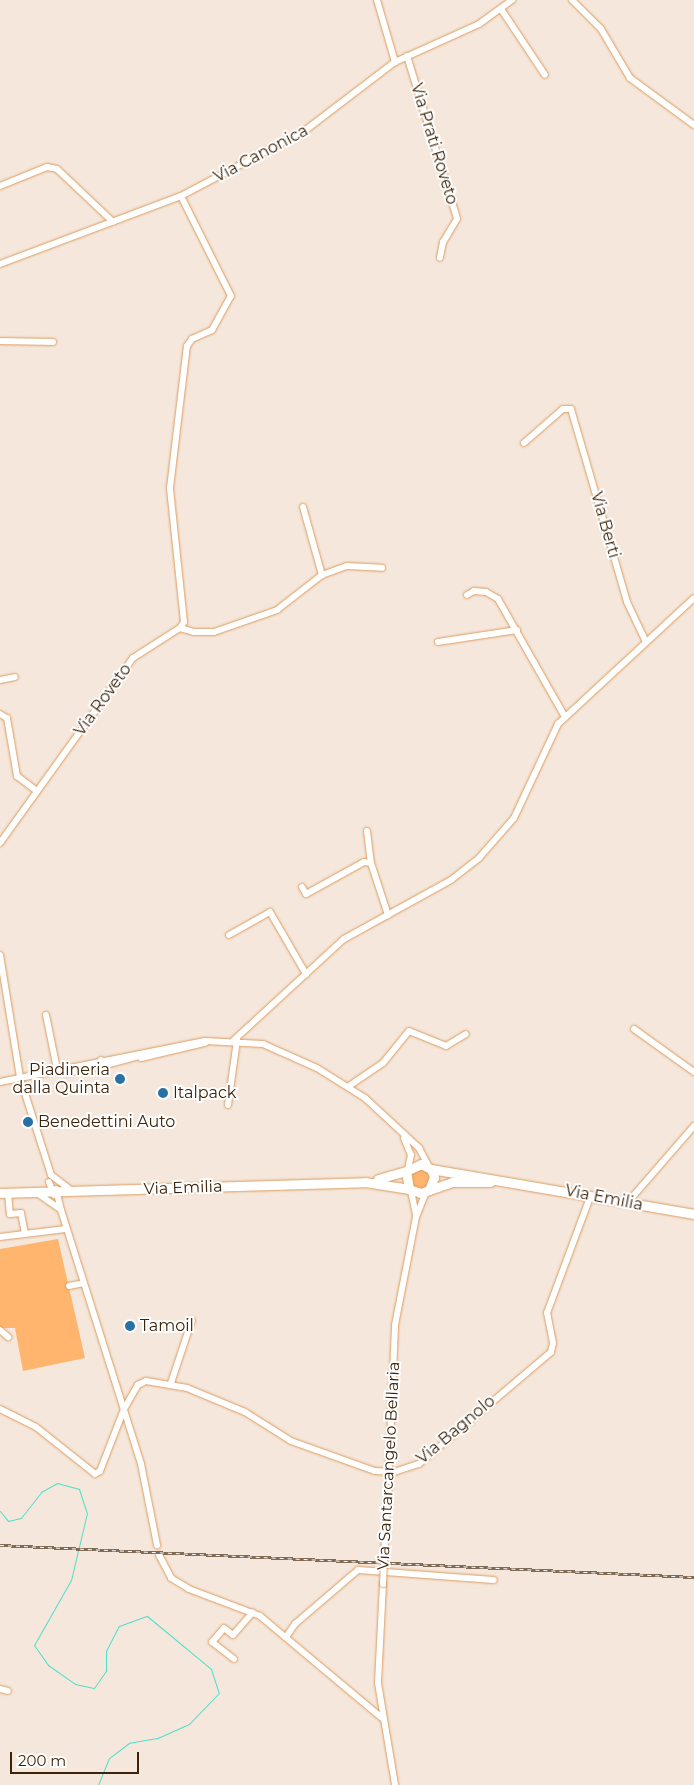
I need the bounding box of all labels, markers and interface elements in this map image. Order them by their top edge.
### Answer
street label: Via Prati Roveto [406,81,462,207]
street label: Via Canonica [211,121,311,187]
street label: Via Berti [586,490,624,560]
street label: Via Roveto [70,660,136,740]
place label: Piadineria dalla Quinta [13,1060,110,1098]
marker: Piadineria dalla Quinta [114,1073,126,1085]
place label: Italpack [173,1083,236,1103]
marker: Italpack [157,1087,169,1099]
place label: Benedettini Auto [38,1112,175,1132]
marker: Benedettini Auto [22,1116,34,1128]
street label: Via Emilia [143,1177,223,1199]
street label: Via Emilia [563,1181,645,1215]
place label: Tamoil [140,1316,194,1336]
marker: Tamoil [124,1320,136,1332]
street label: Via Santarcangelo Bellaria [374,1361,404,1571]
street label: Via Bagnolo [413,1392,499,1468]
scale bar [12,1742,141,1774]
text: 200 m [18,1751,66,1770]

